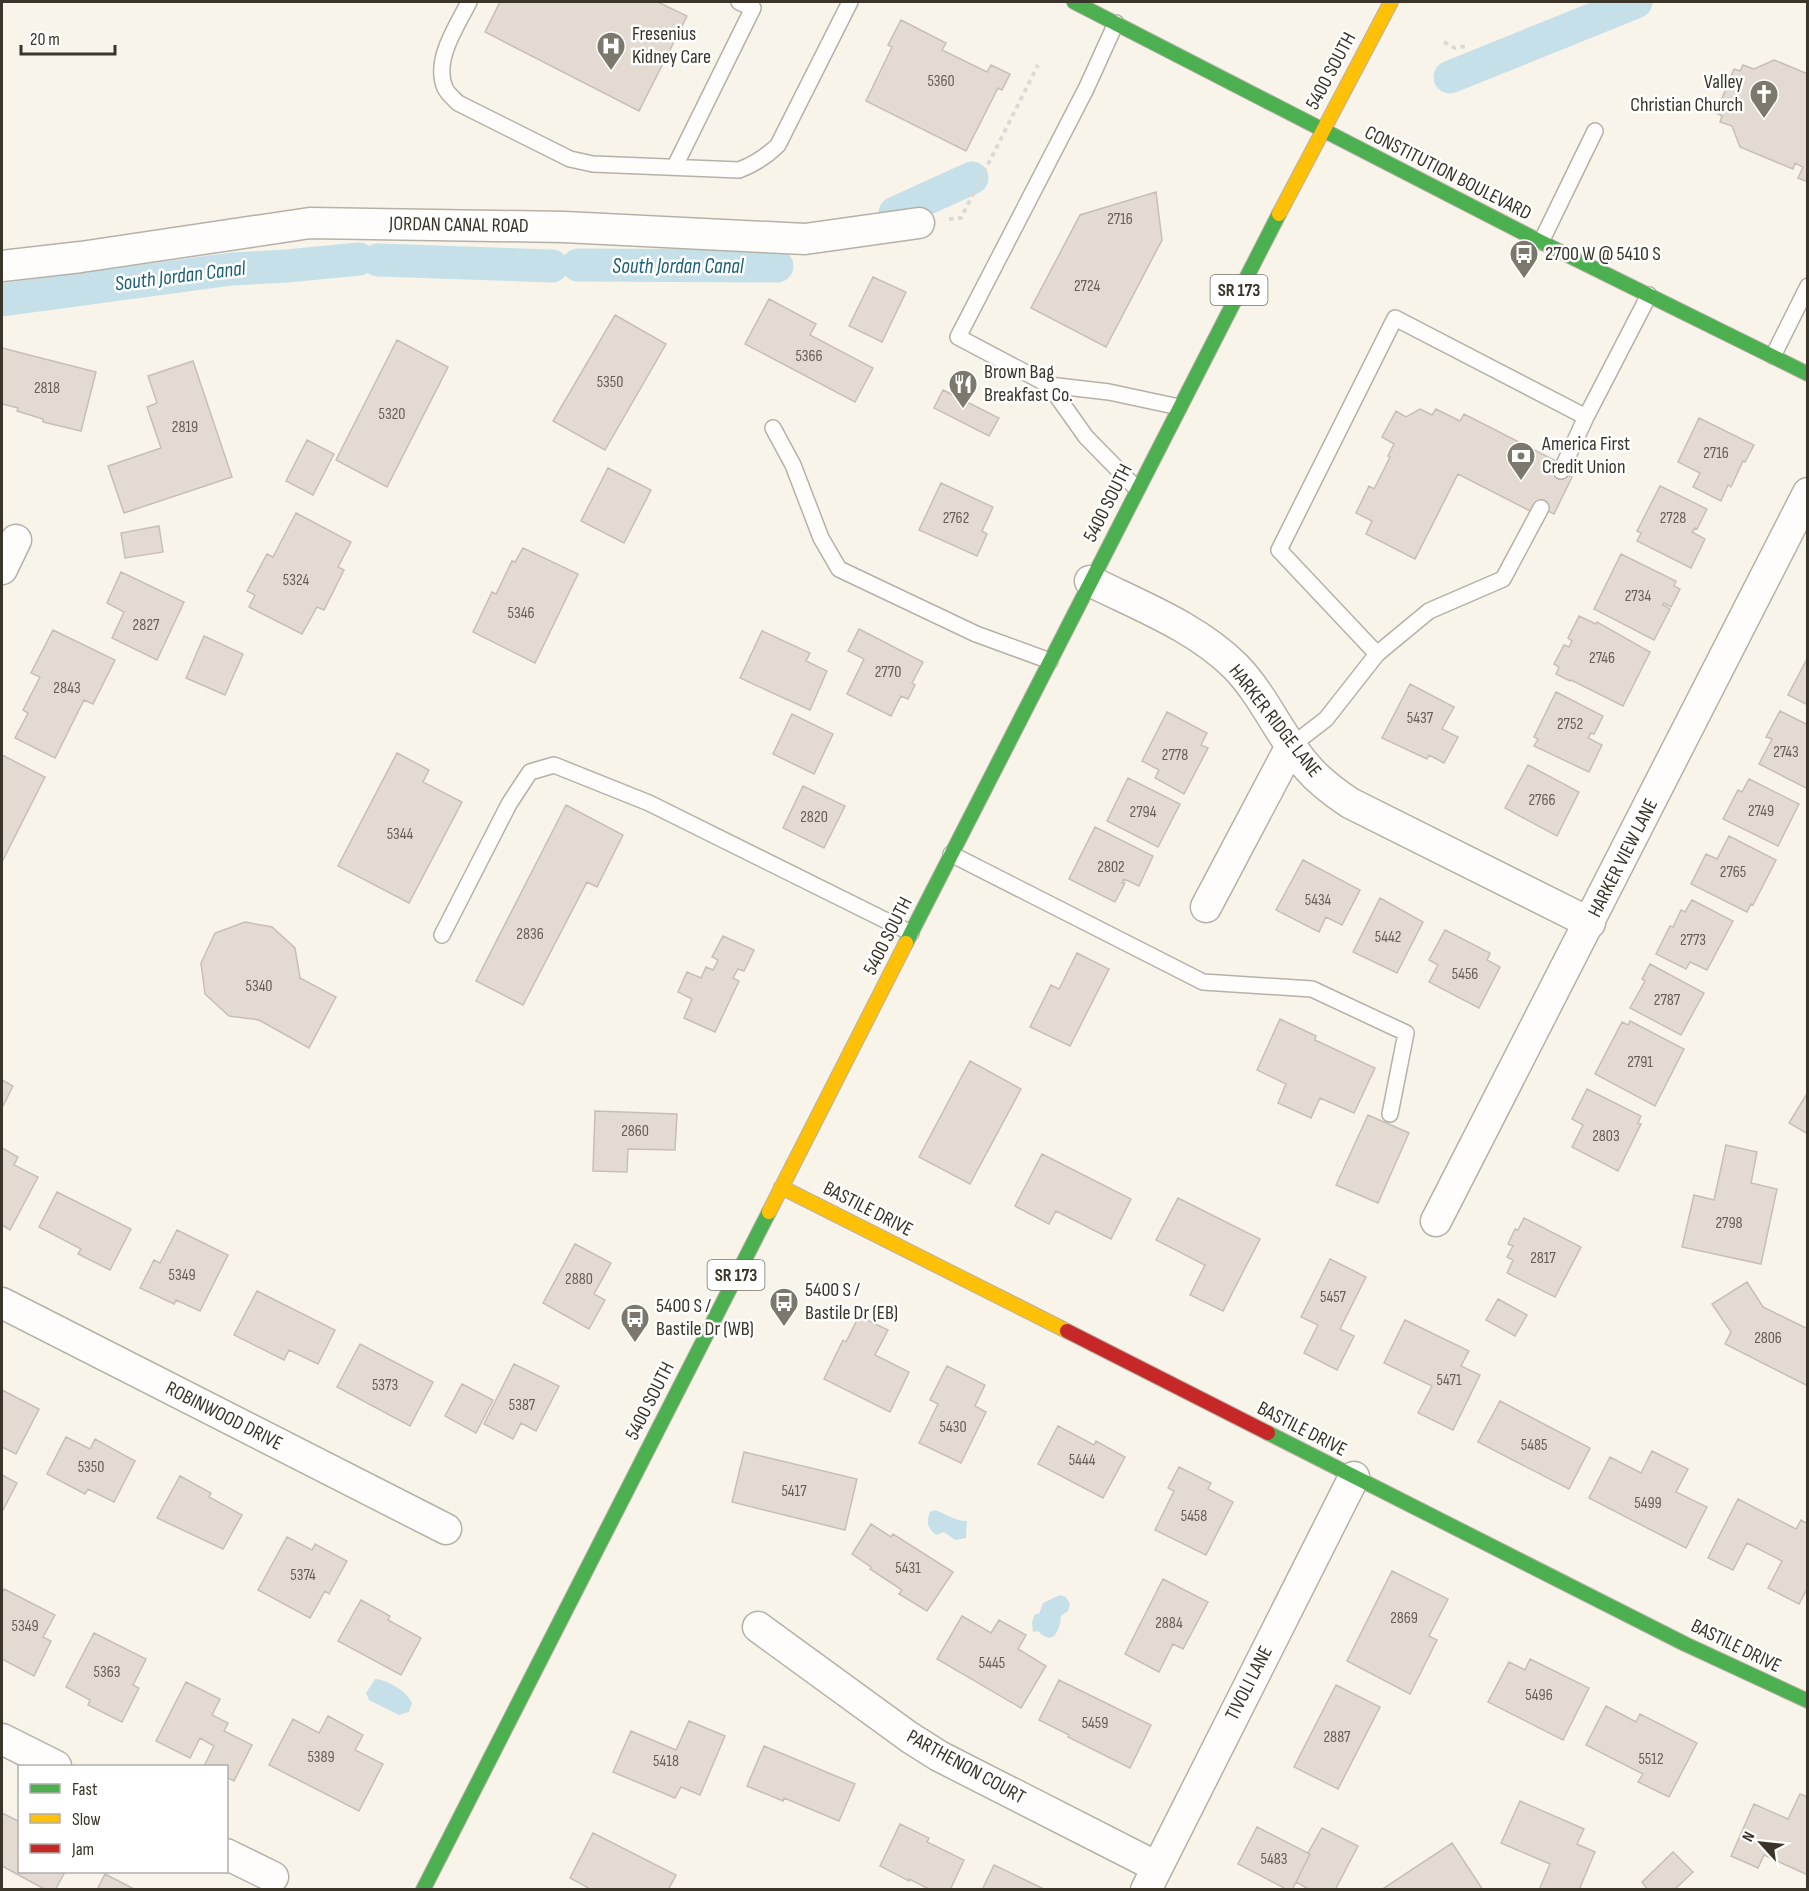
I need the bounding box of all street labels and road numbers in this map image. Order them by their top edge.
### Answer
street label: 5400 SOUTH [1301,28,1361,114]
street label: CONSTITUTION BOULEVARD [1361,121,1535,225]
street label: JORDAN CANAL ROAD [388,212,529,238]
road number: SR 173 [1210,275,1268,305]
street label: 5400 SOUTH [1078,460,1138,546]
street label: HARKER RIDGE LANE [1223,660,1327,782]
street label: HARKER VIEW LANE [1583,795,1663,921]
street label: 5400 SOUTH [858,893,918,979]
street label: BASTILE DRIVE [819,1176,917,1242]
road number: SR 173 [708,1260,764,1290]
street label: 5400 SOUTH [620,1358,680,1444]
street label: ROBINWOOD DRIVE [161,1376,287,1456]
street label: BASTILE DRIVE [1253,1396,1351,1462]
street label: BASTILE DRIVE [1687,1614,1785,1678]
street label: TIVOLI LANE [1220,1642,1278,1724]
street label: PARTHENON COURT [903,1725,1029,1809]

